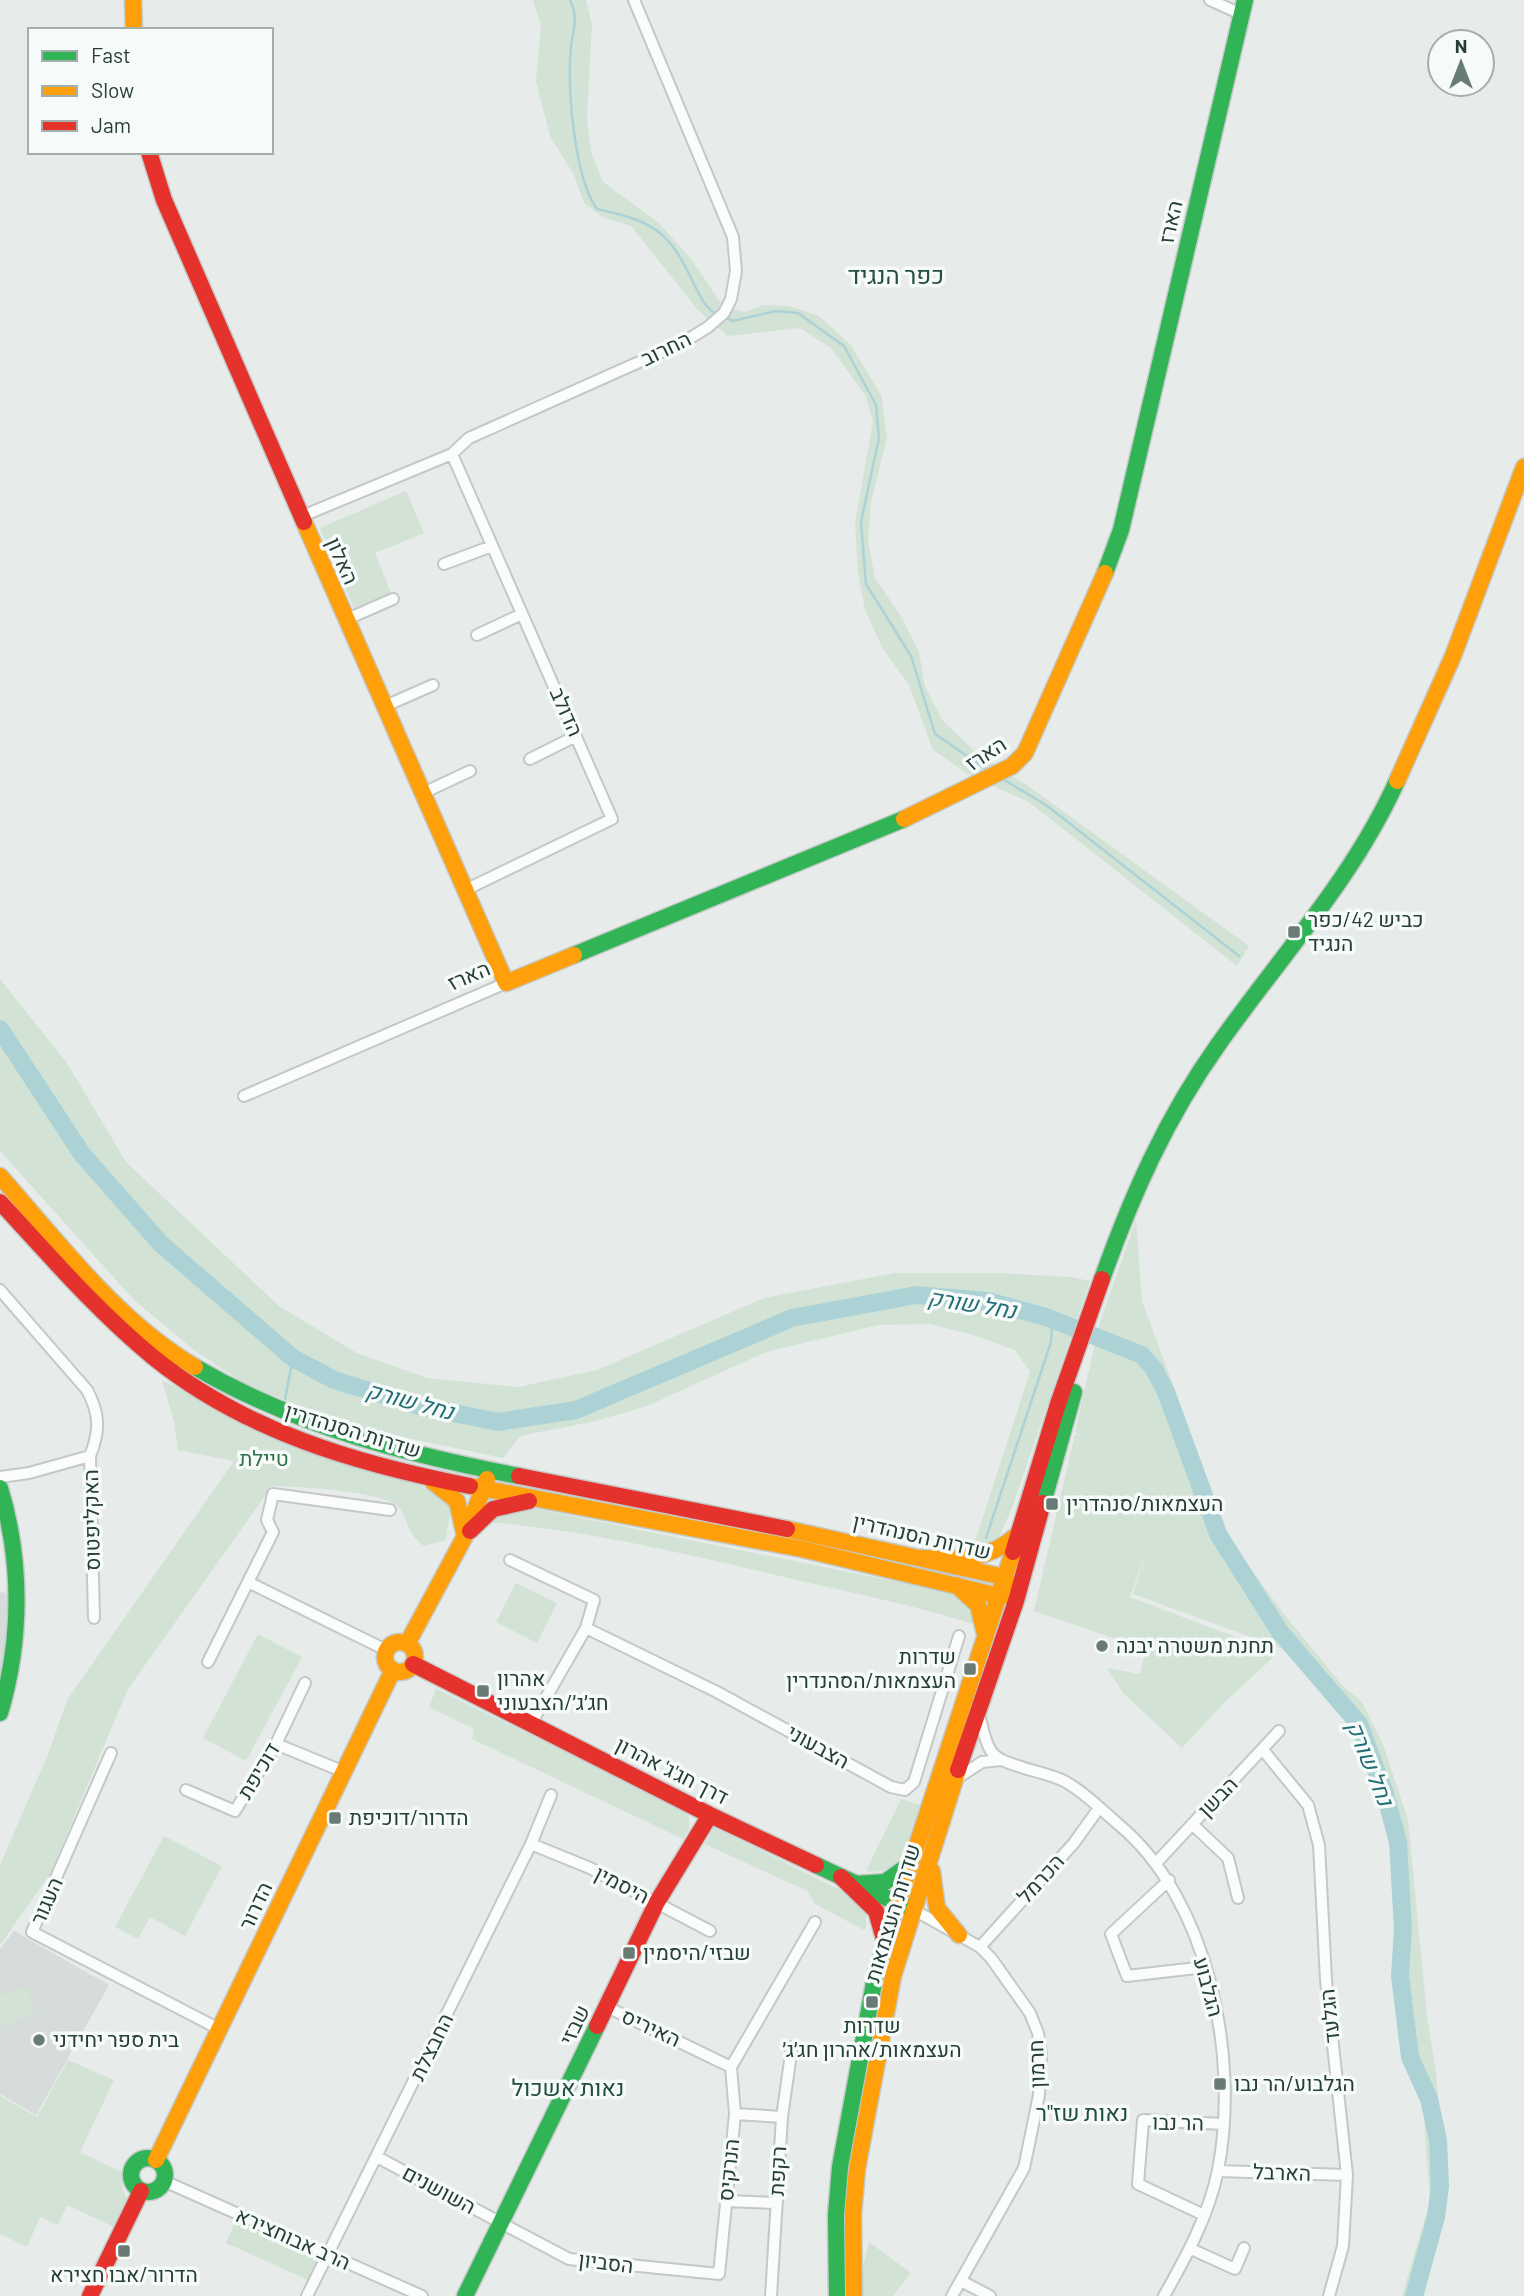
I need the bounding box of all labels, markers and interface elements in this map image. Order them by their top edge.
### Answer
legend [28,28,273,154]
north arrow [1426,28,1496,98]
text: N [1455,34,1467,57]
text: Fast [91,42,131,67]
text: Slow [91,77,134,102]
text: Jam [91,112,131,137]
street label: הארז [1152,198,1187,246]
district label: כפר הנגיד [848,260,944,289]
street label: החרוב [636,325,694,370]
street label: האלון [322,533,365,588]
street label: הדולב [546,683,589,740]
street label: הארז [960,730,1010,775]
place label: כביש 42/כפר הנגיד [1308,906,1424,955]
marker: כביש 42/כפר הנגיד [1286,924,1302,940]
street label: הארז [443,955,493,995]
water label: נחל שורק [926,1282,1020,1324]
water label: נחל שורק [364,1375,459,1426]
street label: שדרות הסנהדרין [282,1397,424,1462]
park label: טיילת [239,1445,289,1470]
street label: האקליפטוס [77,1469,104,1571]
place label: העצמאות/סנהדרין [1066,1490,1223,1515]
marker: העצמאות/סנהדרין [1044,1496,1060,1512]
street label: שדרות הסנהדרין [851,1508,994,1564]
place label: תחנת משטרה יבנה [1116,1632,1274,1657]
marker: תחנת משטרה יבנה [1094,1638,1110,1654]
place label: שדרות העצמאות/הסהנדרין [786,1643,956,1692]
marker: שדרות העצמאות/הסהנדרין [962,1661,978,1677]
place label: אהרון חג׳ג׳/הצבעוני [497,1665,609,1714]
marker: אהרון חג׳ג׳/הצבעוני [475,1683,491,1699]
water label: נחל שורק [1341,1716,1401,1811]
street label: הצבעוני [783,1718,854,1773]
street label: דרך חג'ג' אהרון [612,1731,733,1809]
street label: דוכיפת [231,1738,284,1803]
street label: הבשן [1192,1771,1242,1821]
place label: הדרור/דוכיפת [349,1804,469,1829]
marker: הדרור/דוכיפת [327,1810,343,1826]
street label: שדרות העצמאות [859,1840,924,1985]
street label: הכרמל [1011,1848,1069,1908]
street label: היסמין [591,1859,654,1908]
street label: העגור [24,1873,67,1928]
street label: הדרור [233,1877,277,1933]
place label: שבזי/היסמין [643,1939,751,1964]
marker: שבזי/היסמין [621,1945,637,1961]
street label: הגלבוע [1190,1954,1229,2019]
street label: הגלעד [1313,1988,1344,2044]
marker: שדרות העצמאות/אהרון חג׳ג׳ [864,1994,880,2010]
street label: שבזי [553,2000,594,2048]
street label: האיריס [618,2002,685,2051]
street label: החבצלת [404,2009,458,2084]
place label: שדרות העצמאות/אהרון חג׳ג׳ [782,2012,962,2061]
place label: בית ספר יחידני [53,2026,179,2051]
marker: בית ספר יחידני [31,2032,47,2048]
street label: חרמון [1022,2039,1049,2089]
place label: הגלבוע/הר נבו [1234,2070,1355,2095]
district label: נאות אשכול [512,2073,624,2101]
marker: הגלבוע/הר נבו [1212,2076,1228,2092]
district label: נאות שז"ר [1036,2098,1128,2126]
street label: הר נבו [1152,2109,1204,2134]
street label: הנרקיס [712,2137,743,2202]
street label: רקפת [763,2145,790,2196]
street label: הארבל [1253,2158,1311,2185]
street label: השושנים [399,2159,481,2218]
street label: הרב אבוחצירא [232,2201,355,2274]
marker: הדרור/אבו חצירא [116,2243,132,2259]
street label: הסביון [577,2246,635,2277]
place label: הדרור/אבו חצירא [50,2261,198,2286]

